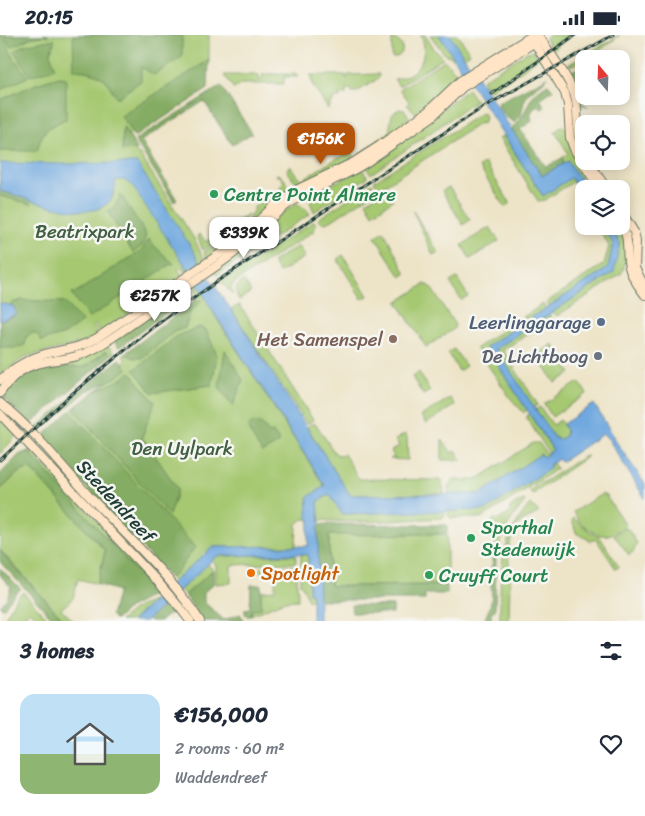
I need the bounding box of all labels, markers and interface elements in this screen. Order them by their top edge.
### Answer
text: 20:15 [25,1,73,34]
north arrow [575,50,630,105]
map controls [575,50,630,235]
button: locate [575,115,630,170]
pin: €156K [286,123,356,165]
text: €156K [298,124,344,153]
place label: Centre Point Almere [224,178,396,211]
button: layers [575,180,630,235]
marker: Centre Point Almere [208,188,220,200]
park label: Beatrixpark [35,215,135,248]
pin: €339K [209,217,279,259]
text: €339K [220,218,268,247]
pin: €257K [120,279,190,322]
text: €257K [131,281,179,310]
place label: Leerlinggarage [469,306,591,339]
marker: Leerlinggarage [595,316,607,328]
place label: Het Samenspel [257,323,384,356]
marker: Het Samenspel [387,333,399,345]
place label: De Lichtboog [482,340,588,373]
marker: De Lichtboog [592,350,604,362]
park label: Den Uylpark [131,432,233,465]
street label: Stedendreef [68,451,165,552]
place label: Sporthal Stedenwijk [481,511,576,566]
marker: Sporthal Stedenwijk [465,532,477,544]
place label: Spotlight [261,557,340,590]
place label: Cruyff Court [439,559,548,592]
marker: Spotlight [245,567,257,579]
marker: Cruyff Court [423,569,435,581]
text: 3 homes [20,632,94,670]
icon: filters [597,637,625,665]
text: €156,000 [175,696,268,734]
icon: home [60,714,120,774]
icon: heart [597,730,625,758]
text: 2 rooms · 60 m² [175,734,285,763]
text: Waddendreef [175,763,267,792]

